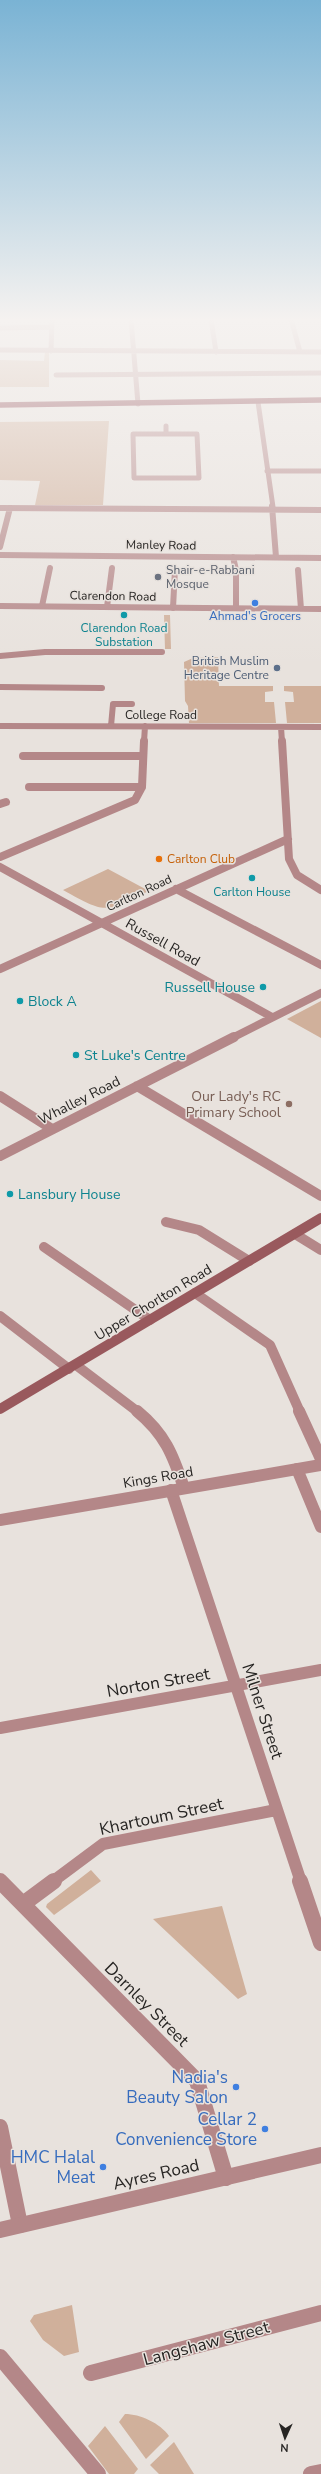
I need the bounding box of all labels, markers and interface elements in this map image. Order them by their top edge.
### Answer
street label: Manley Road [126,536,196,554]
place label: Shair-e-Rabbani Mosque [166,562,255,592]
marker: Shair-e-Rabbani Mosque [153,572,163,582]
street label: Clarendon Road [69,587,157,605]
marker: Ahmad's Grocers [250,598,260,608]
place label: Ahmad's Grocers [209,608,301,624]
marker: Clarendon Road Substation [119,610,129,620]
place label: Clarendon Road Substation [81,620,167,650]
place label: British Muslim Heritage Centre [184,653,269,683]
marker: British Muslim Heritage Centre [272,663,282,673]
street label: College Road [125,707,197,723]
place label: Carlton Club [167,851,235,867]
marker: Carlton Club [154,854,164,864]
street label: Carlton Road [104,871,174,915]
marker: Carlton House [247,873,257,883]
place label: Carlton House [213,884,291,900]
street label: Russell Road [122,914,203,971]
place label: Russell House [165,978,255,997]
marker: Russell House [258,982,268,992]
place label: Block A [28,992,77,1011]
marker: Block A [15,996,25,1006]
place label: St Luke's Centre [84,1046,186,1065]
marker: St Luke's Centre [71,1050,81,1060]
street label: Whalley Road [35,1072,124,1129]
place label: Our Lady's RC Primary School [186,1087,282,1122]
marker: Our Lady's RC Primary School [284,1099,294,1109]
place label: Lansbury House [18,1185,120,1204]
marker: Lansbury House [5,1189,15,1199]
street label: Upper Chorlton Road [91,1260,215,1345]
street label: Kings Road [121,1462,195,1493]
street label: Milner Street [236,1660,289,1763]
street label: Norton Street [105,1662,212,1703]
street label: Khartoum Street [97,1792,226,1841]
street label: Darnley Street [99,1957,195,2052]
place label: Nadia's Beauty Salon [126,2066,228,2109]
marker: Nadia's Beauty Salon [231,2082,241,2092]
place label: Cellar 2 Convenience Store [115,2108,257,2151]
marker: Cellar 2 Convenience Store [260,2124,270,2134]
place label: HMC Halal Meat [11,2146,96,2189]
street label: Ayres Road [111,2153,201,2196]
marker: HMC Halal Meat [98,2162,108,2172]
street label: Langshaw Street [141,2315,273,2371]
north arrow [265,2418,305,2458]
text: N [280,2440,289,2455]

